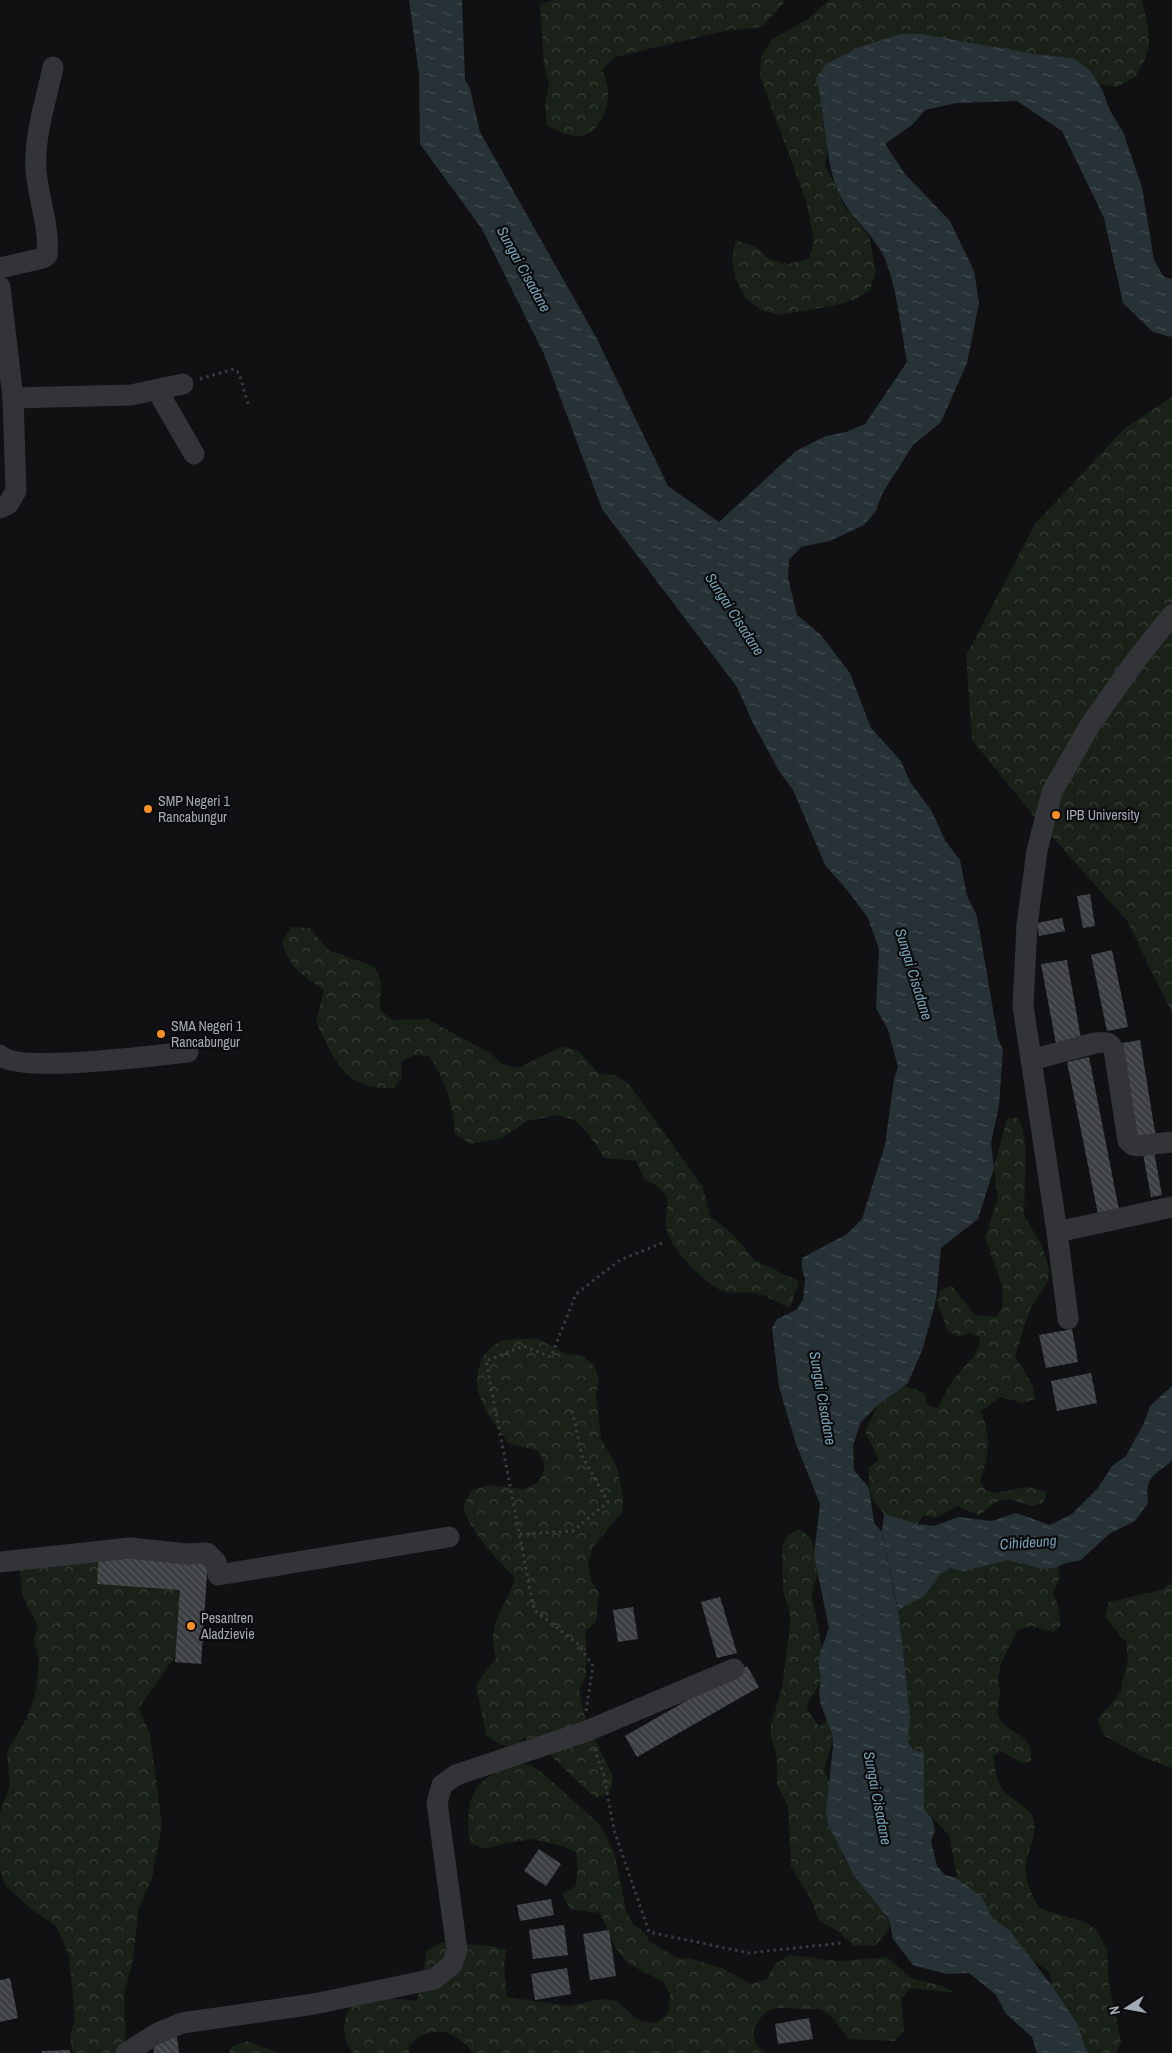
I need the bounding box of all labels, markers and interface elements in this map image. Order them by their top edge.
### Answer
water label: Sungai Cisadane [492,222,556,316]
water label: Sungai Cisadane [700,568,770,660]
place label: SMP Negeri 1 Rancabungur [158,792,231,826]
marker: SMP Negeri 1 Rancabungur [142,803,154,815]
place label: IPB University [1066,806,1140,824]
marker: IPB University [1050,809,1062,821]
water label: Sungai Cisadane [890,925,938,1023]
place label: SMA Negeri 1 Rancabungur [171,1017,243,1051]
marker: SMA Negeri 1 Rancabungur [155,1028,167,1040]
water label: Sungai Cisadane [804,1349,842,1447]
water label: Cihideung [999,1530,1057,1554]
place label: Pesantren Aladzievie [200,1609,255,1643]
marker: Pesantren Aladzievie [185,1620,197,1632]
water label: Sungai Cisadane [859,1749,897,1847]
north arrow [1102,1983,1152,2033]
text: N [1105,2005,1124,2016]

